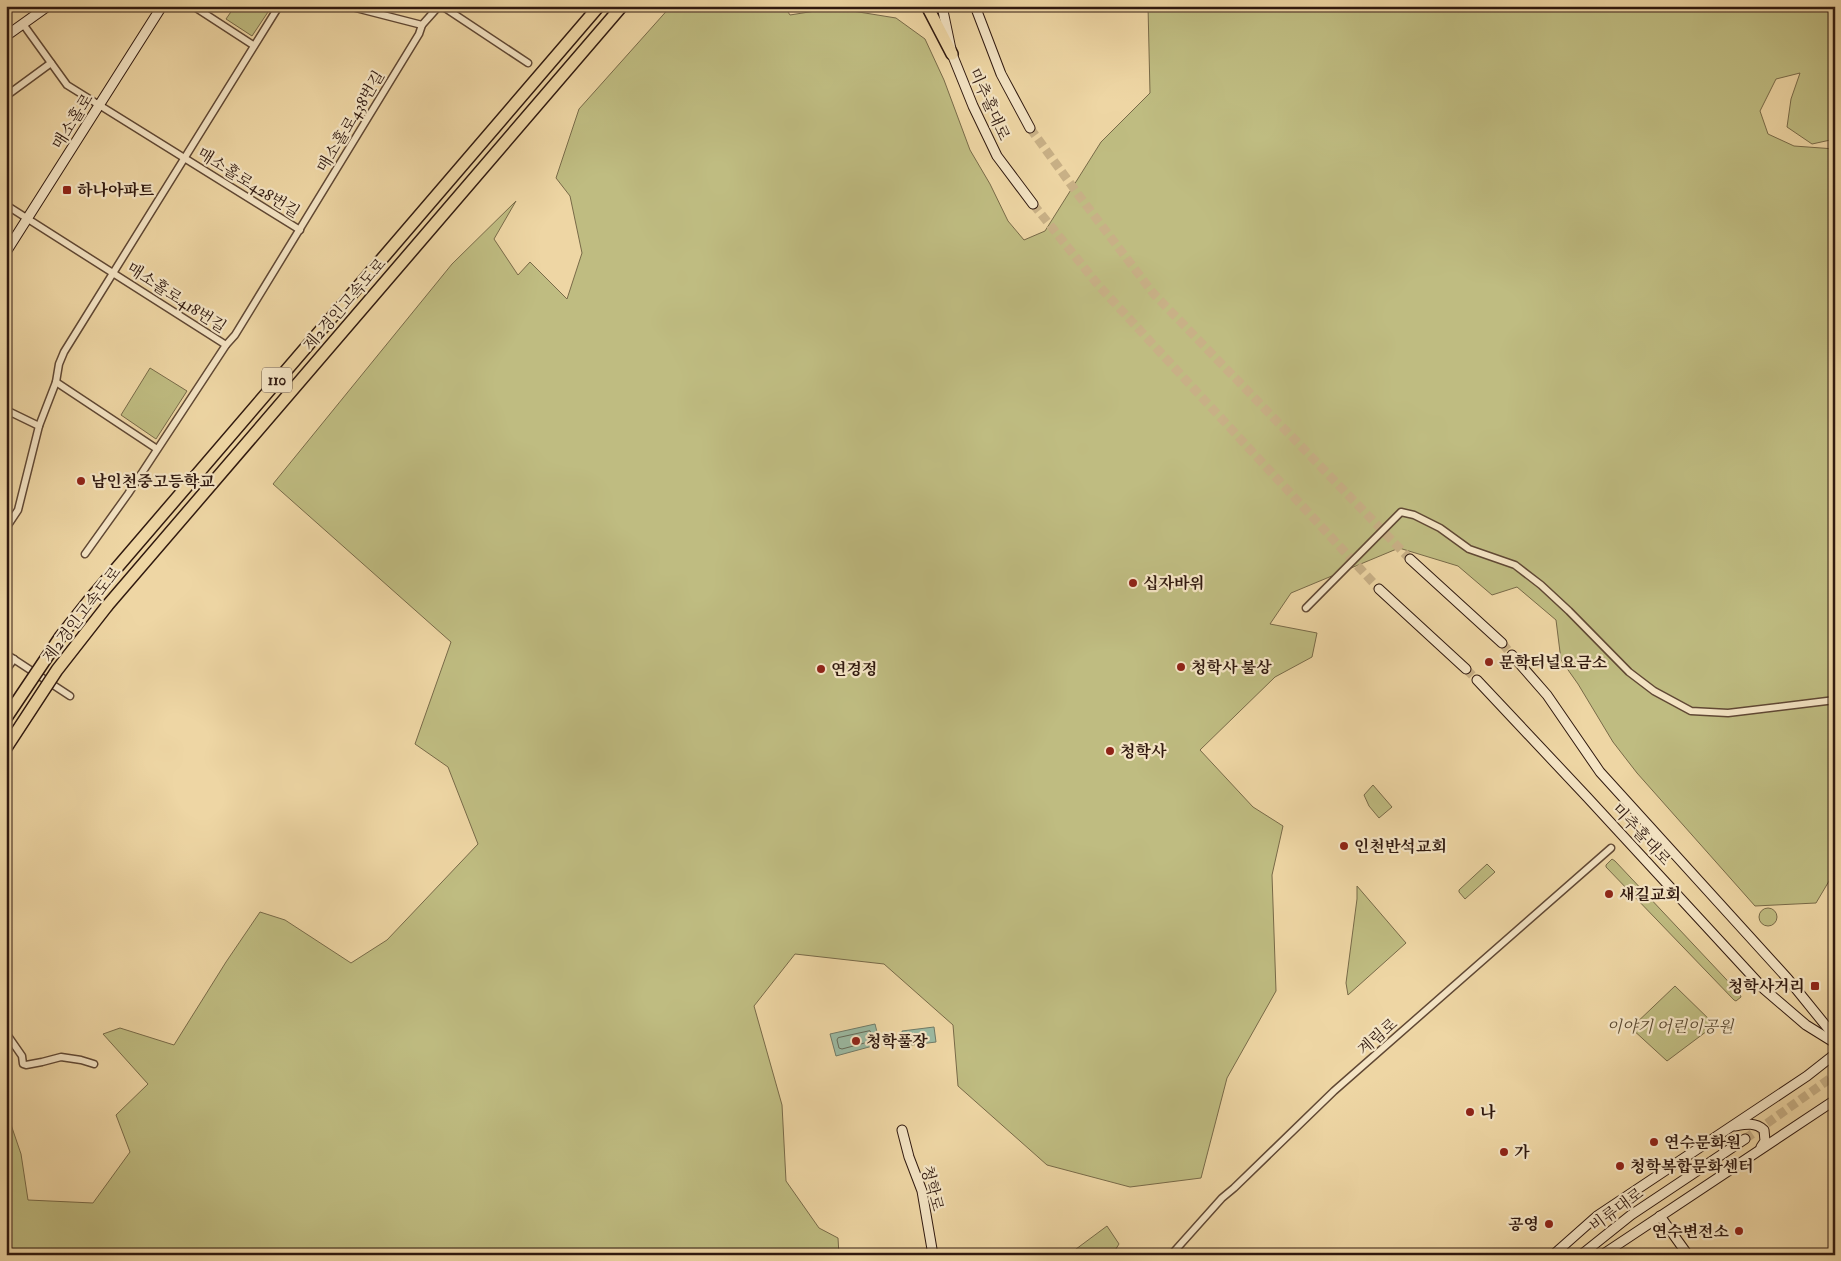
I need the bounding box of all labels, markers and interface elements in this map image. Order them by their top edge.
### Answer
street label: 미추홀대로 [964,65,1014,144]
street label: 매소홀로438번길 [313,67,389,176]
street label: 매소홀로 [48,90,98,153]
street label: 매소홀로428번길 [194,143,303,222]
place label: 하나아파트 [77,181,155,201]
marker: 하나아파트 [61,184,73,196]
street label: 제2경인고속도로 [299,254,391,355]
street label: 매소홀로418번길 [123,258,230,337]
road number: 110 [262,368,292,392]
place label: 남인천중고등학교 [91,472,215,492]
marker: 남인천중고등학교 [75,475,87,487]
street label: 제2경인고속도로 [38,562,126,667]
place label: 십자바위 [1143,574,1205,594]
marker: 십자바위 [1127,577,1139,589]
place label: 문학터널요금소 [1499,653,1608,673]
marker: 문학터널요금소 [1483,656,1495,668]
place label: 청학사 불상 [1191,658,1272,678]
place label: 연경정 [831,660,877,680]
marker: 청학사 불상 [1175,661,1187,673]
marker: 연경정 [815,663,827,675]
place label: 청학사 [1120,742,1167,762]
marker: 청학사 [1104,745,1116,757]
street label: 미추홀대로 [1608,800,1675,870]
place label: 인천반석교회 [1354,837,1447,857]
marker: 인천반석교회 [1338,840,1350,852]
place label: 새길교회 [1619,885,1681,905]
marker: 새길교회 [1603,888,1615,900]
place label: 청학사거리 [1728,977,1805,997]
marker: 청학사거리 [1809,980,1821,992]
street label: 계림로 [1354,1014,1402,1060]
park label: 이야기 어린이공원 [1606,1017,1735,1037]
place label: 청학풀장 [866,1032,928,1052]
marker: 청학풀장 [850,1035,862,1047]
place label: 나 [1480,1103,1496,1123]
marker: 나 [1464,1106,1476,1118]
place label: 연수문화원 [1664,1133,1741,1153]
marker: 연수문화원 [1648,1136,1660,1148]
place label: 가 [1514,1143,1530,1163]
marker: 가 [1498,1146,1510,1158]
place label: 청학복합문화센터 [1630,1157,1754,1177]
marker: 청학복합문화센터 [1614,1160,1626,1172]
street label: 청학로 [916,1163,948,1214]
street label: 비류대로 [1586,1183,1648,1236]
place label: 공영 [1508,1215,1539,1235]
marker: 공영 [1543,1218,1555,1230]
place label: 연수변전소 [1652,1222,1730,1242]
marker: 연수변전소 [1733,1225,1745,1237]

